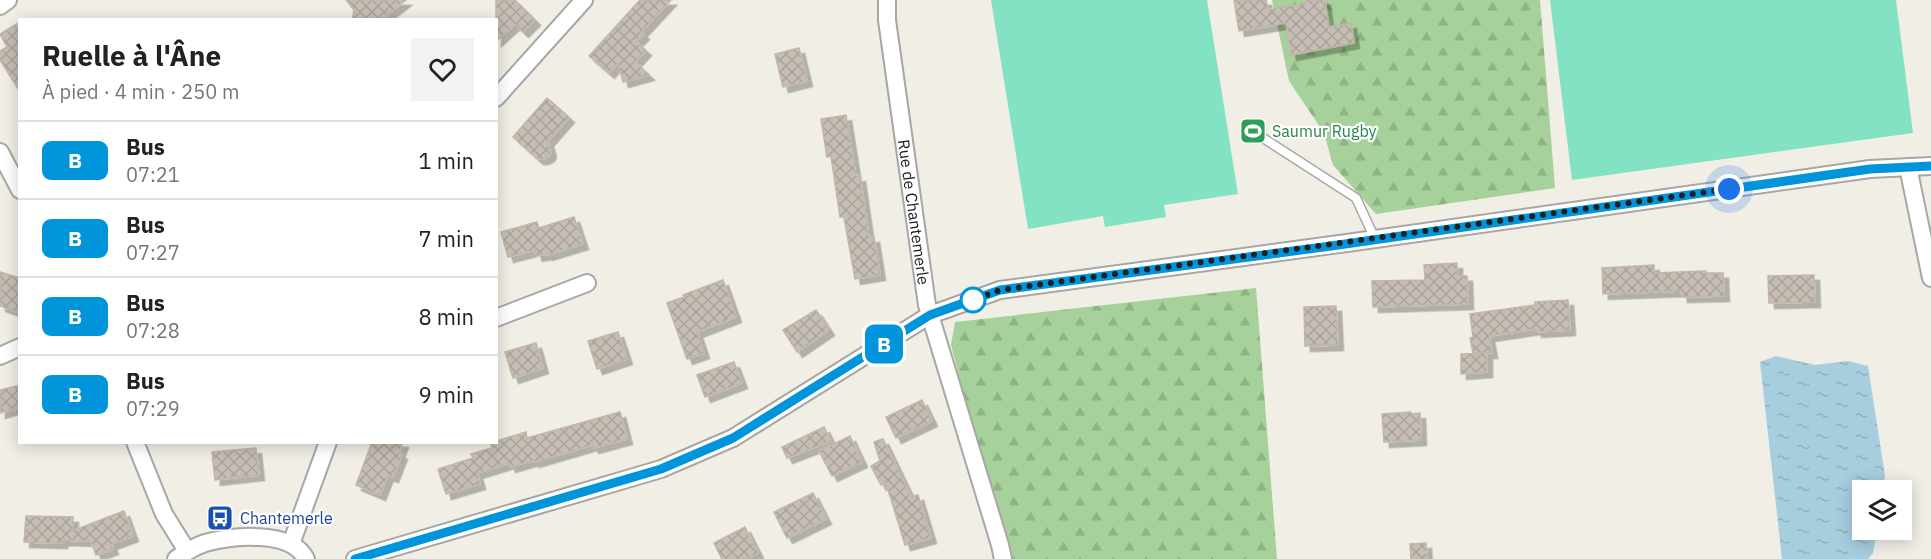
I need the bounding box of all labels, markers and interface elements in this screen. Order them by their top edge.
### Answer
text: Ruelle à l'Âne [42,37,221,74]
button: heart [411,38,474,101]
text: À pied · 4 min · 250 m [42,78,239,105]
sports icon: Saumur Rugby [1238,116,1268,146]
place label: Saumur Rugby [1272,121,1377,141]
text: Bus [126,132,165,161]
street label: Rue de Chantemerle [894,138,934,286]
text: B [68,146,82,174]
text: 1 min [418,146,474,175]
text: 07:21 [126,161,180,188]
your location [1714,174,1744,204]
text: Bus [126,210,165,239]
text: B [68,224,82,252]
text: 7 min [418,224,474,253]
text: 07:27 [126,239,180,266]
unlabelled marker [960,287,986,313]
text: Bus [126,288,165,317]
text: B [68,302,82,330]
text: 8 min [418,302,474,331]
text: 07:28 [126,317,180,344]
line badge: B [864,324,904,364]
text: B [877,330,891,358]
text: Bus [126,366,165,395]
text: B [68,380,82,408]
text: 9 min [418,380,474,409]
text: 07:29 [126,395,180,422]
map controls [1852,480,1912,540]
button: layers [1852,480,1912,540]
bus stop icon: Chantemerle [205,503,235,533]
place label: Chantemerle [240,508,333,528]

